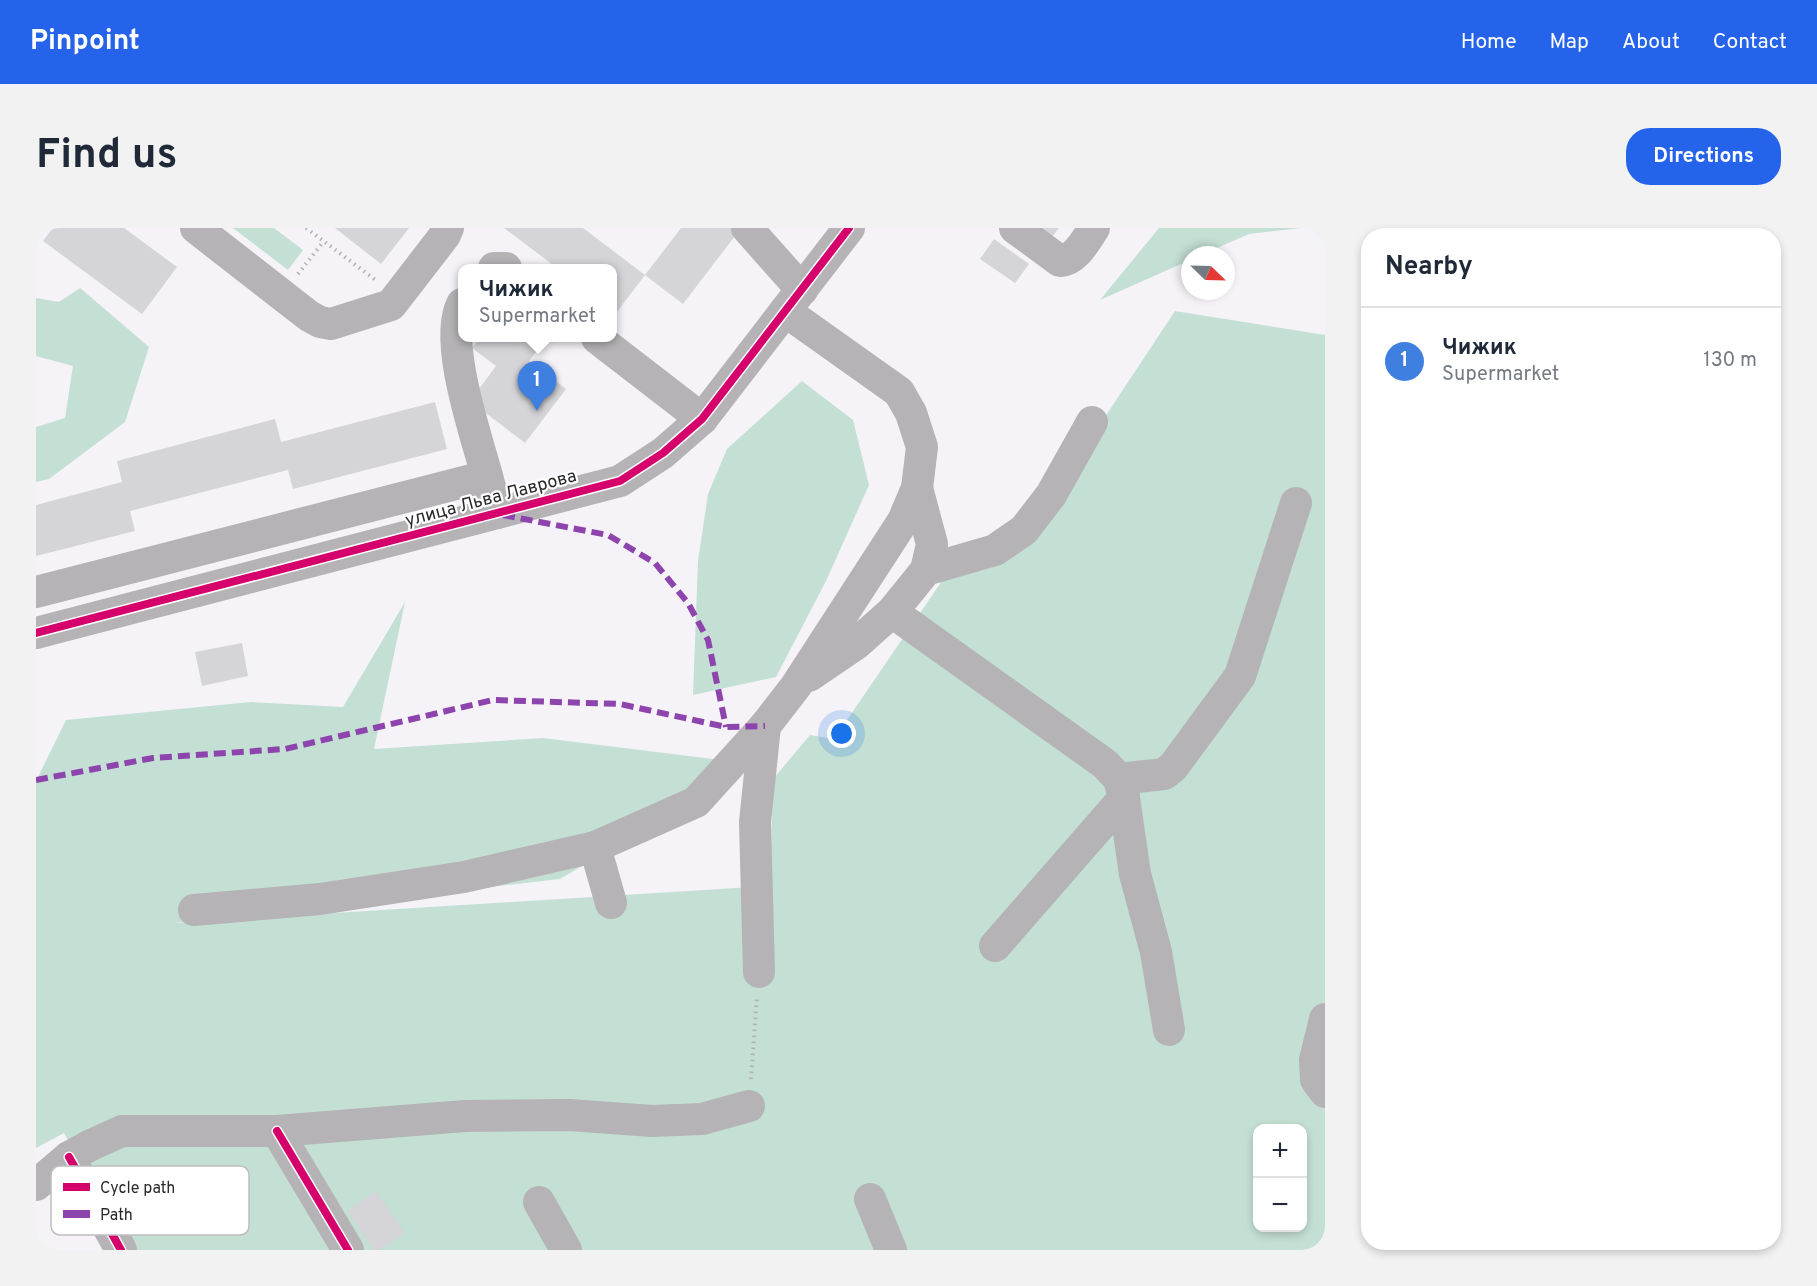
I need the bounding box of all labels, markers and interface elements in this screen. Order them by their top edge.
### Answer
text: Pinpoint [30,24,140,60]
text: Home [1461,29,1517,56]
text: Map [1550,29,1589,56]
text: About [1622,29,1680,56]
text: Contact [1713,29,1787,56]
button: Directions [1626,128,1781,185]
text: Find us [36,130,177,183]
north arrow [1181,246,1235,300]
text: Nearby [1385,251,1473,284]
popup [458,264,617,342]
text: Чижик [479,277,553,304]
text: Supermarket [479,304,596,330]
text: Чижик [1442,335,1517,362]
text: 1 [1401,348,1409,374]
text: 130 m [1703,348,1757,374]
pin: 1 [518,362,556,411]
text: Supermarket [1442,362,1559,388]
street label: улица Льва Лаврова [403,465,579,533]
your location [827,719,856,748]
map controls [1253,1124,1307,1232]
button: + [1253,1124,1307,1178]
legend [51,1166,249,1235]
button: − [1253,1178,1307,1232]
text: Cycle path [100,1179,175,1199]
text: Path [100,1206,133,1226]

